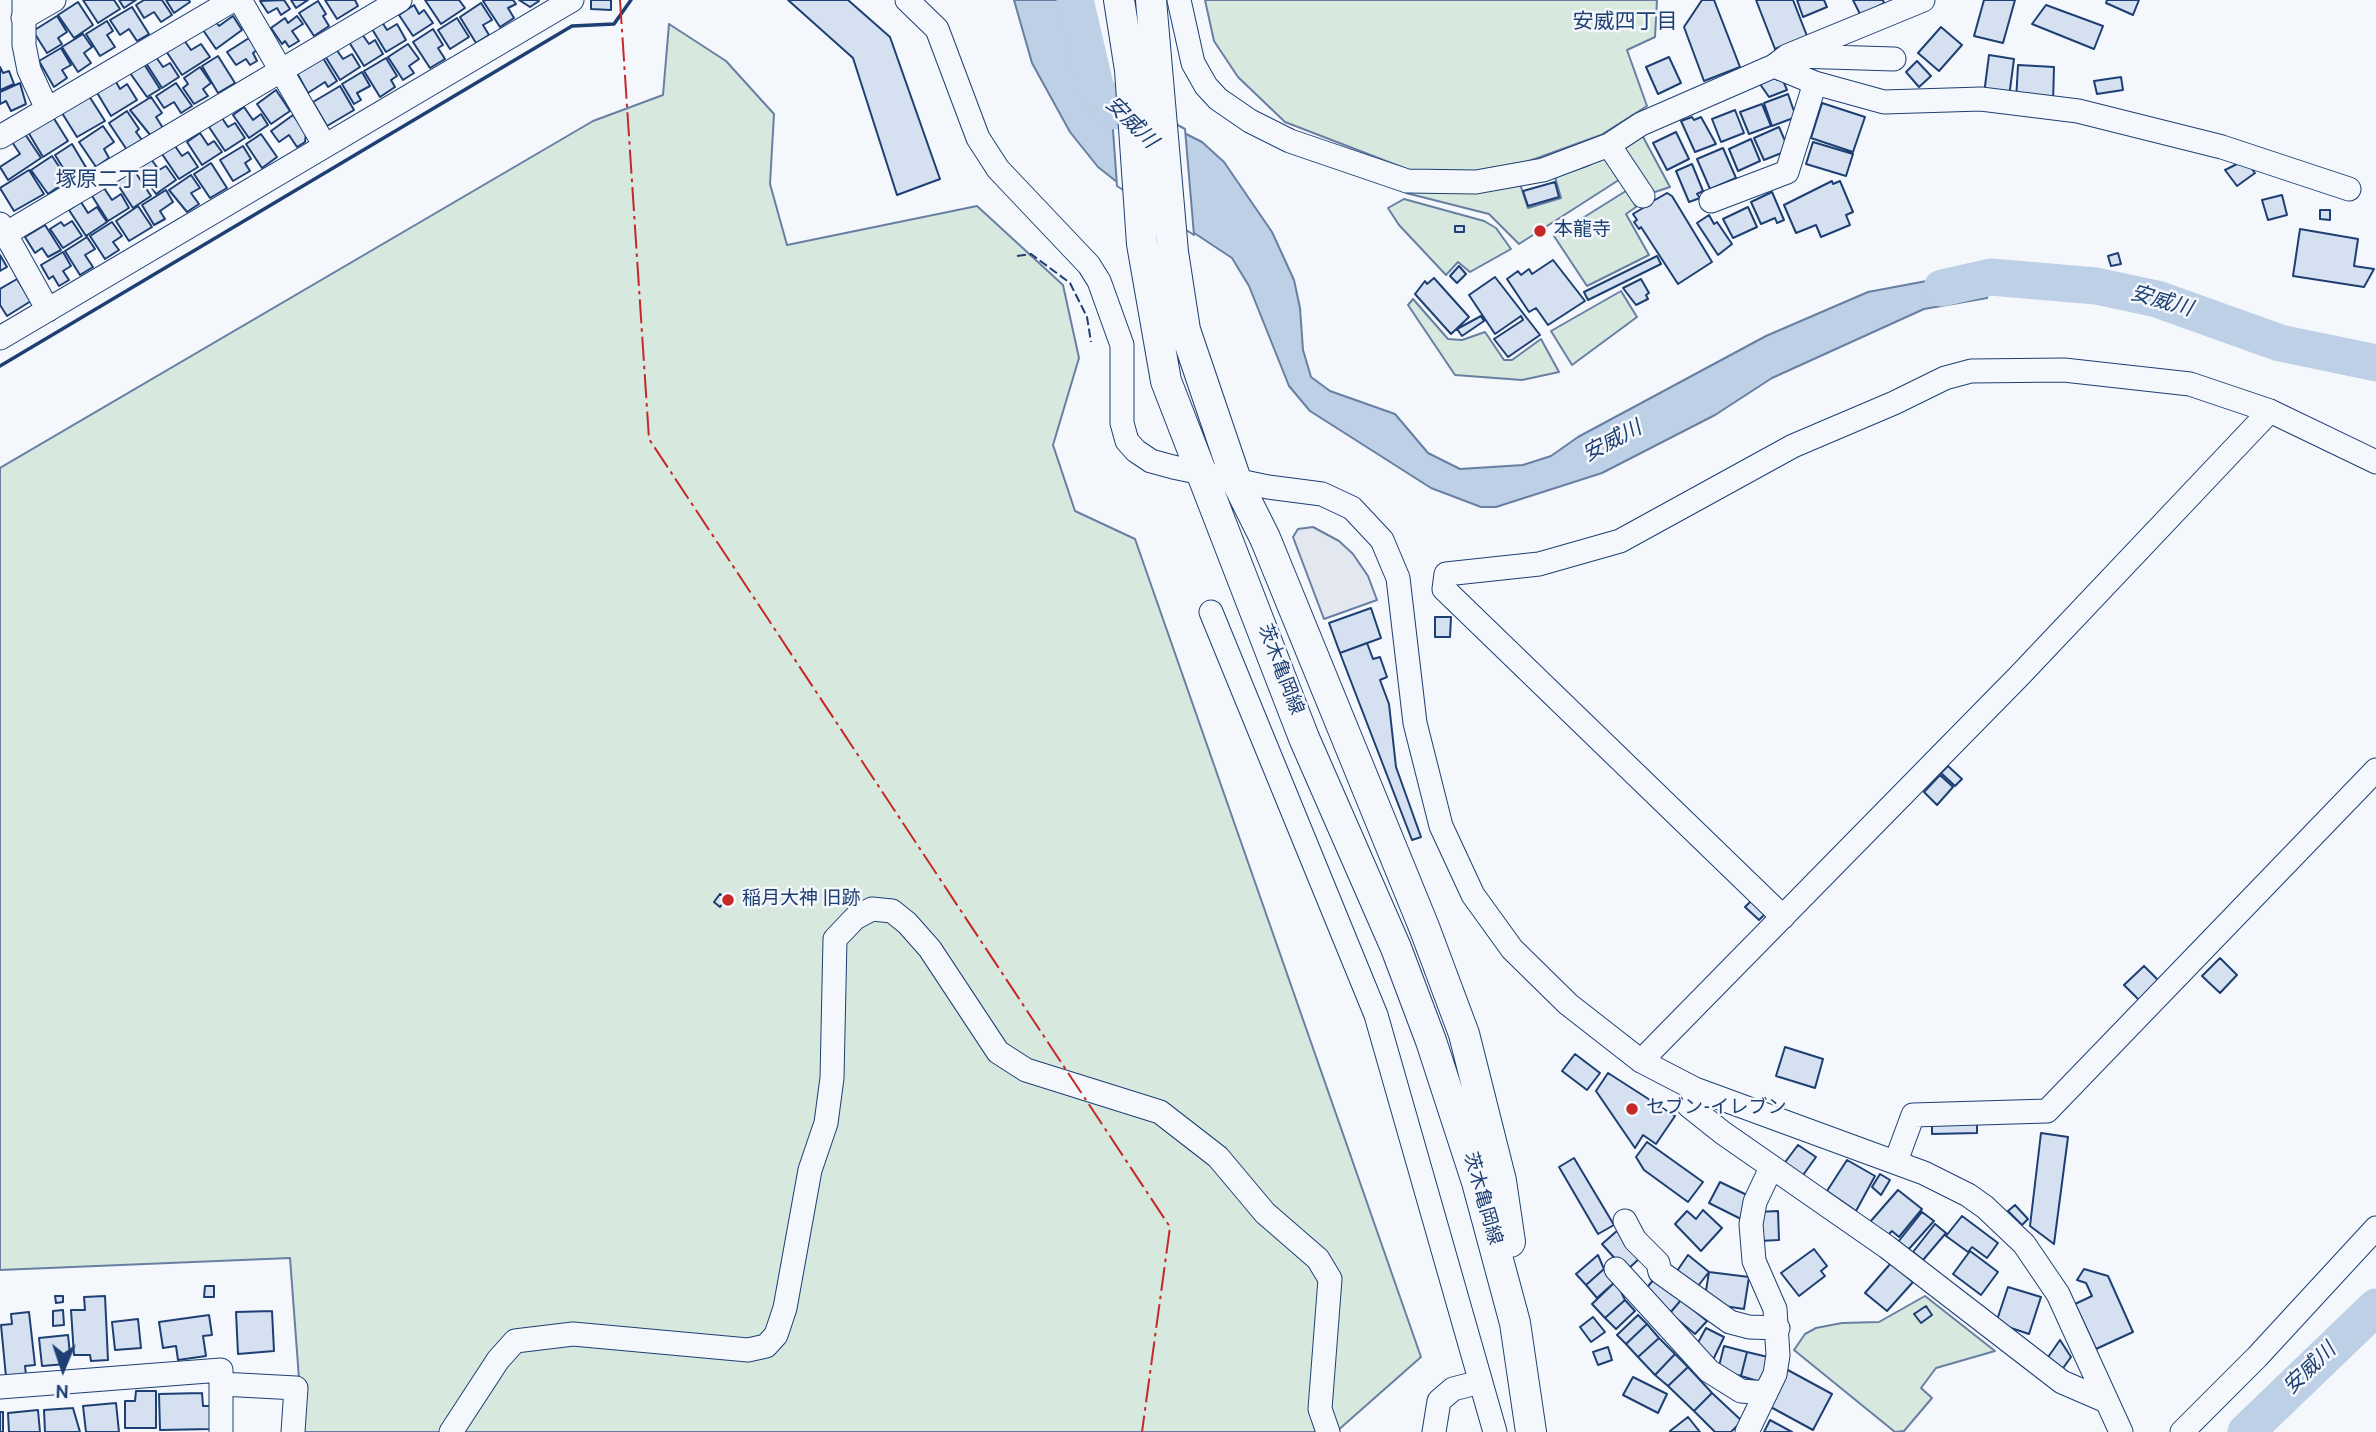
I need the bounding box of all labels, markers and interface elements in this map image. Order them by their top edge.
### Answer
district label: 安威四丁目 [1573,11,1677,37]
water label: 安威川 [1099,93,1161,155]
district label: 塚原二丁目 [56,169,160,195]
place label: 本龍寺 [1554,220,1611,242]
marker: 本龍寺 [1532,223,1548,239]
water label: 安威川 [2127,282,2195,324]
water label: 安威川 [1579,417,1647,469]
street label: 茨木亀岡線 [1251,622,1307,718]
place label: 稲月大神 旧跡 [742,889,860,911]
marker: 稲月大神 旧跡 [720,892,736,908]
place label: セブン-イレブン [1646,1098,1787,1120]
marker: セブン-イレブン [1624,1101,1640,1117]
street label: 茨木亀岡線 [1457,1150,1505,1248]
north arrow [28,1334,98,1404]
water label: 安威川 [2280,1339,2342,1401]
text: N [55,1378,70,1402]

